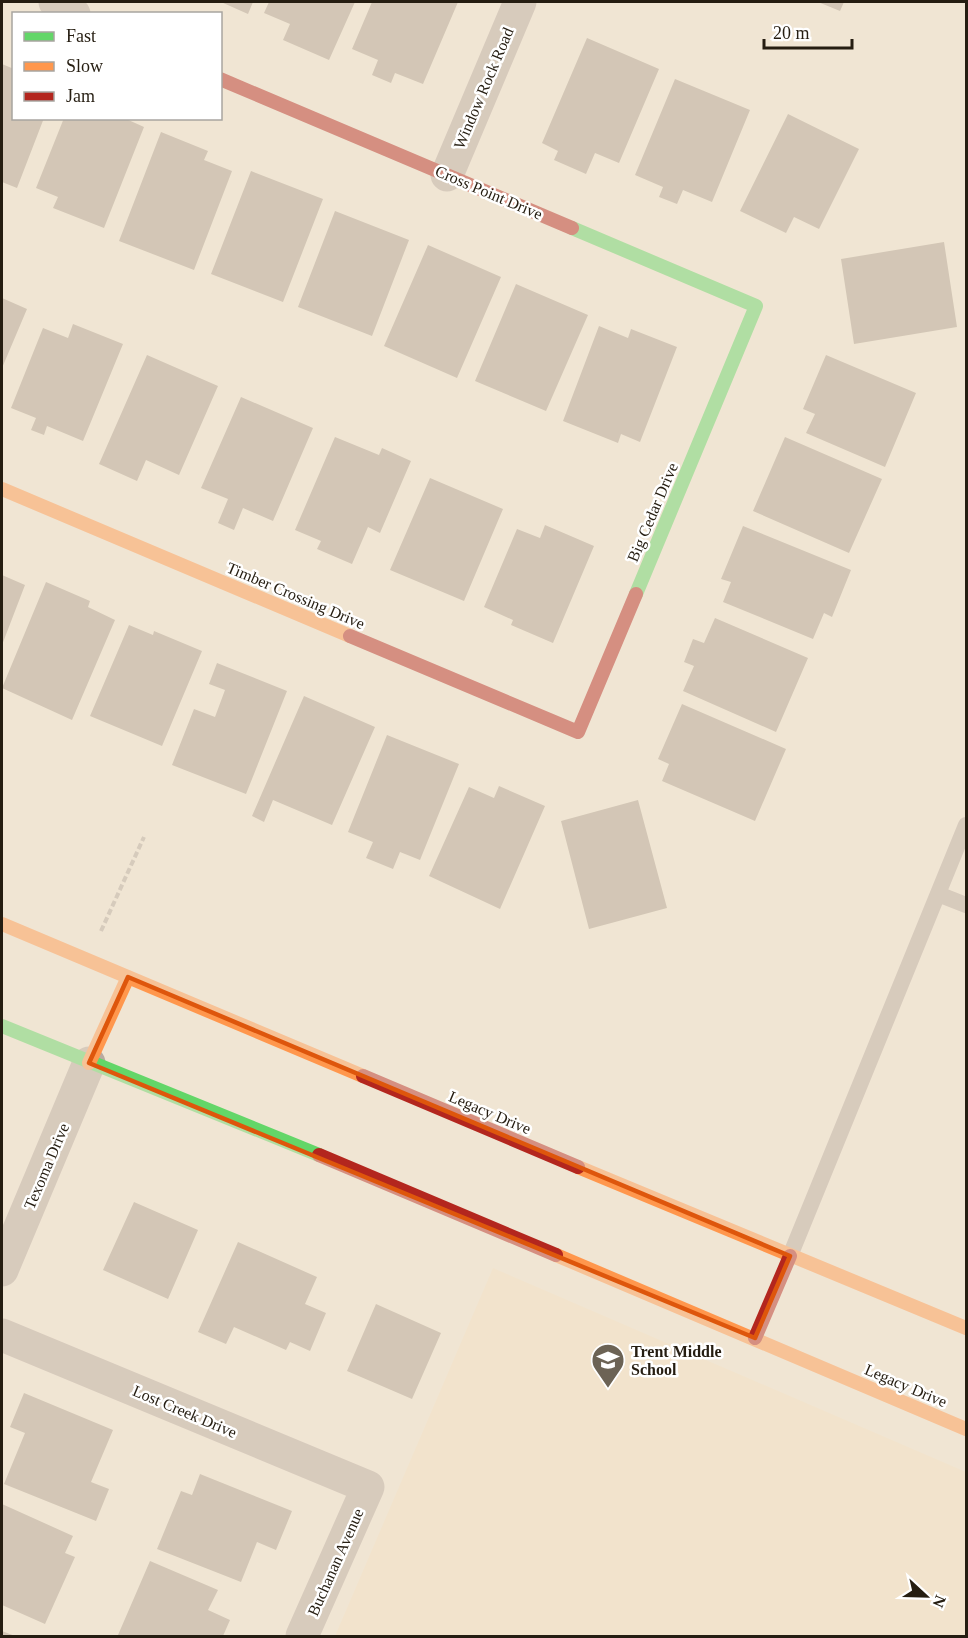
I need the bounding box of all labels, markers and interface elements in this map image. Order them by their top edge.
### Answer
legend [12,12,222,120]
scale bar [764,12,852,50]
text: 20 m [773,23,810,43]
street label: Window Rock Road [450,25,517,151]
text: Fast [66,26,96,46]
text: Slow [66,56,103,76]
text: Jam [66,86,95,106]
street label: Cross Point Drive [433,162,545,223]
street label: Big Cedar Drive [624,460,682,565]
street label: Timber Crossing Drive [224,559,367,633]
street label: Legacy Drive [446,1088,533,1138]
street label: Texoma Drive [21,1121,72,1212]
school or university icon: Trent Middle School [590,1342,626,1389]
place label: Trent Middle School [631,1343,722,1378]
street label: Legacy Drive [862,1361,949,1411]
street label: Lost Creek Drive [130,1382,239,1441]
street label: Buchanan Avenue [304,1506,367,1618]
north arrow [896,1566,956,1626]
text: N [929,1593,949,1610]

